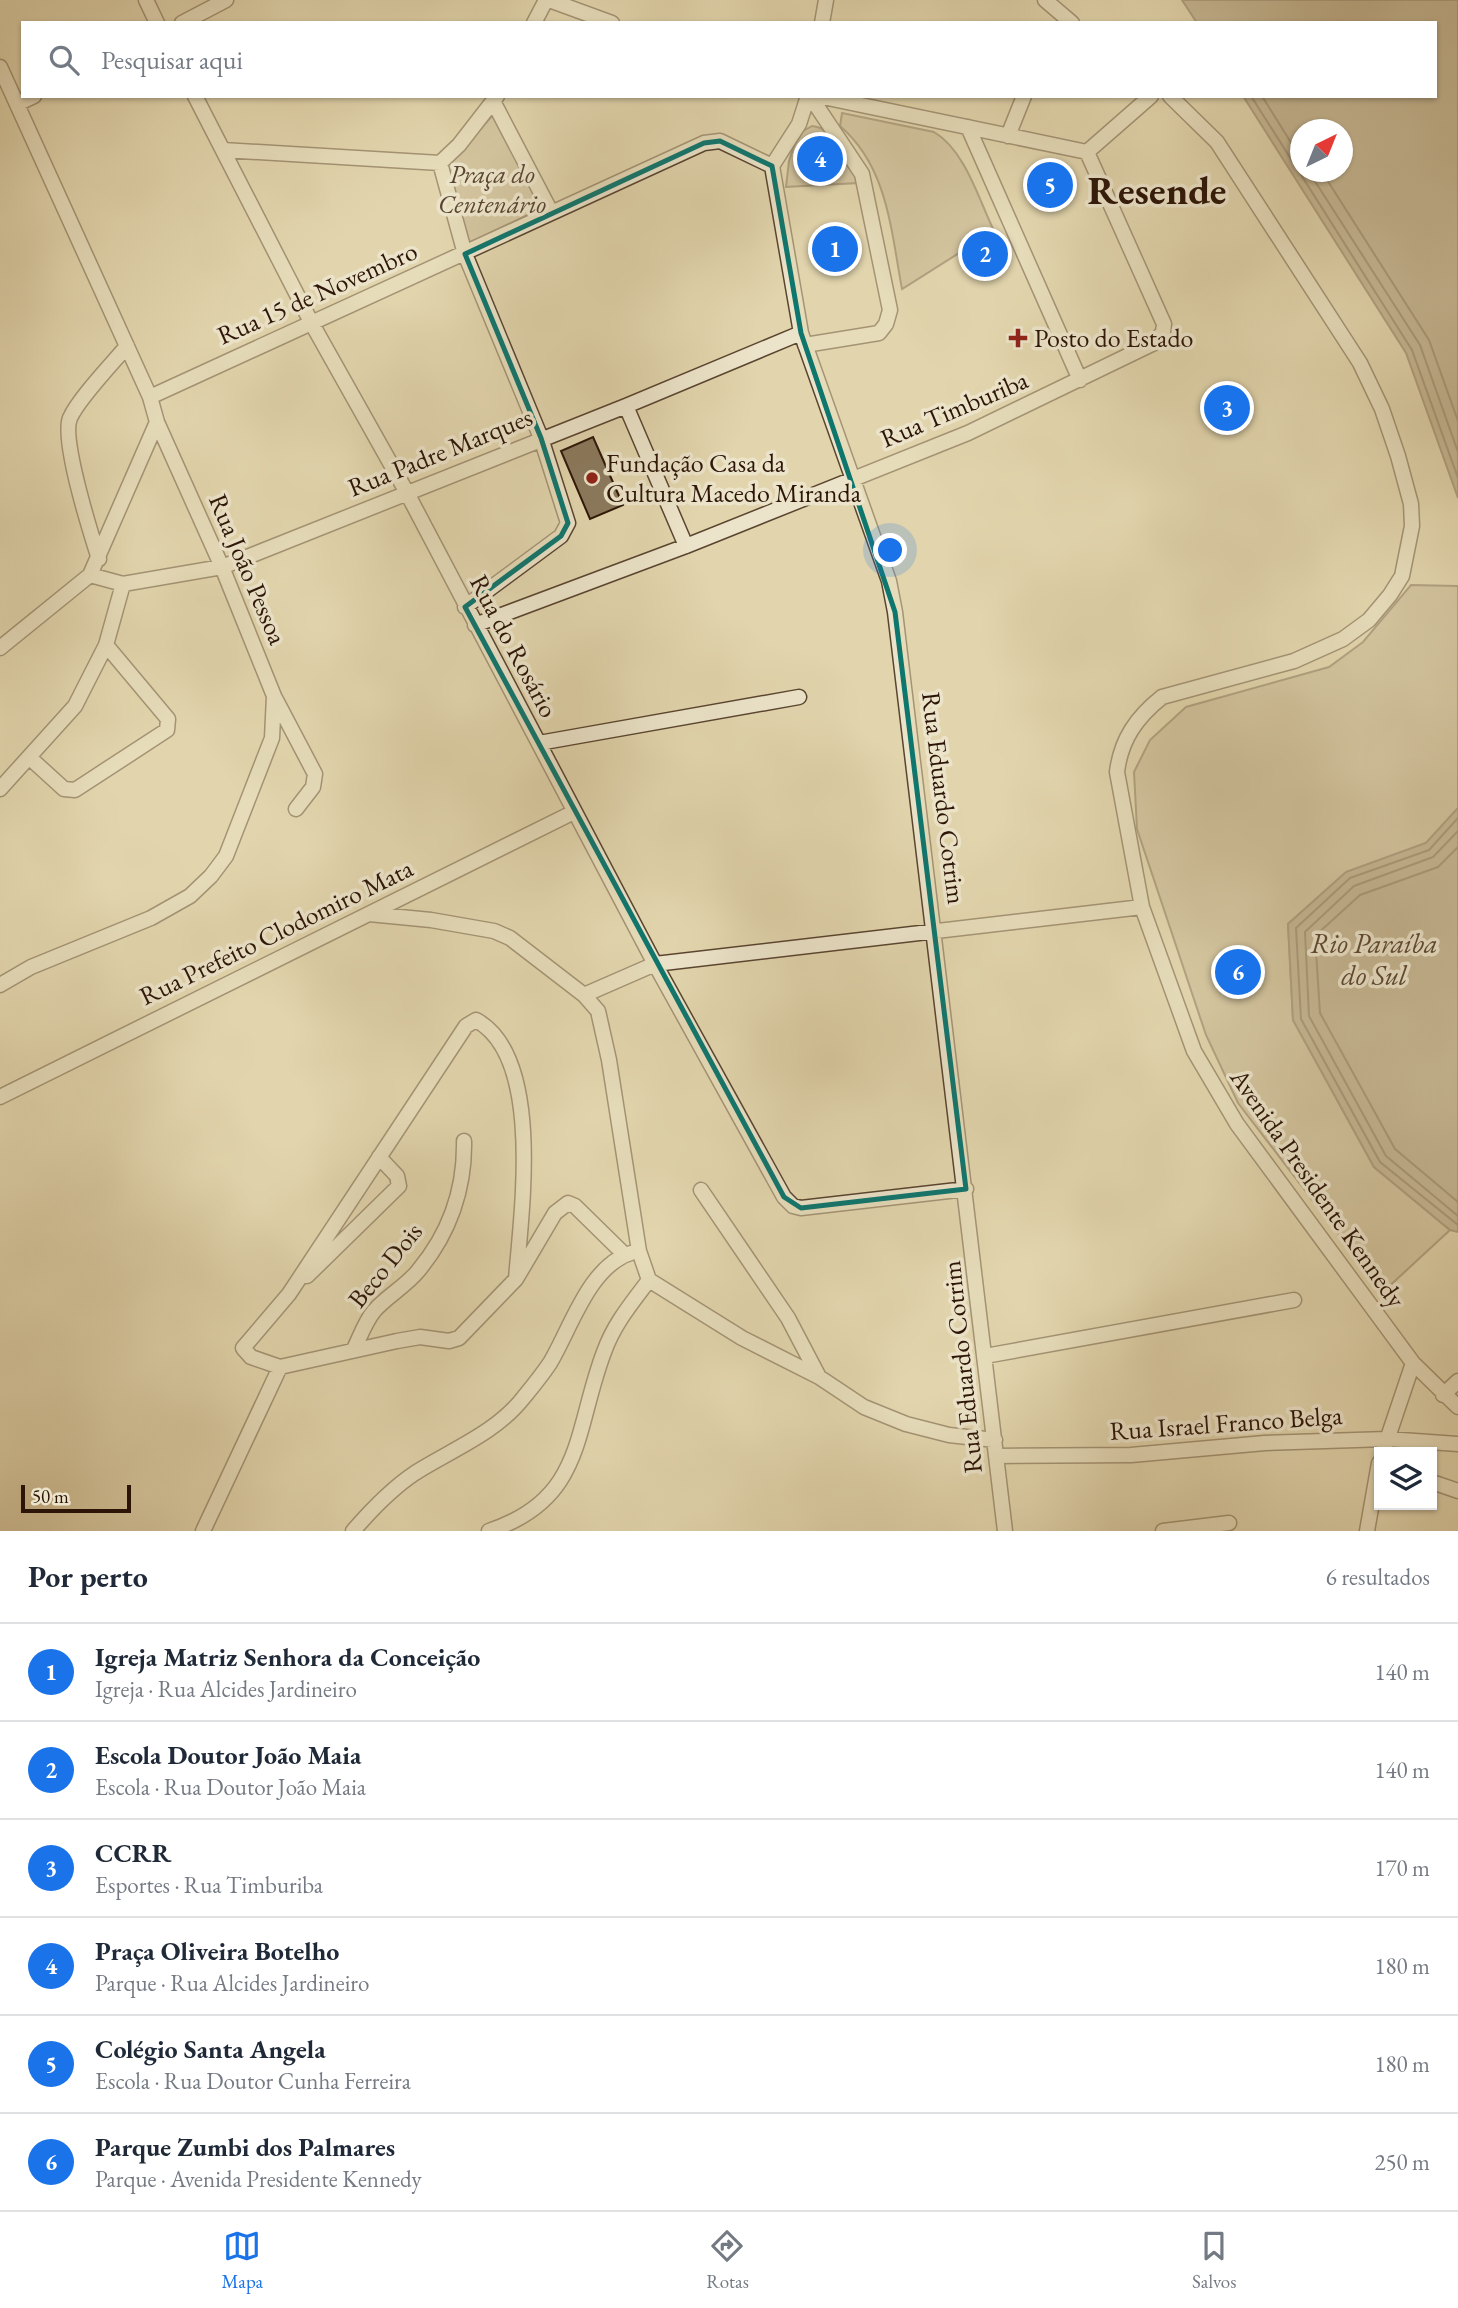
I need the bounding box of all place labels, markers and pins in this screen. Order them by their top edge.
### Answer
pin: 4 [797,133,843,185]
pin: 5 [1027,159,1073,211]
pin: 1 [812,223,858,275]
pin: 2 [962,228,1008,280]
place label: Posto do Estado [1034,321,1193,355]
marker: Posto do Estado [1008,328,1028,348]
pin: 3 [1204,382,1250,434]
place label: Fundação Casa da Cultura Macedo Miranda [606,446,862,510]
marker: Fundação Casa da Cultura Macedo Miranda [584,470,600,486]
pin: 6 [1215,946,1261,998]

